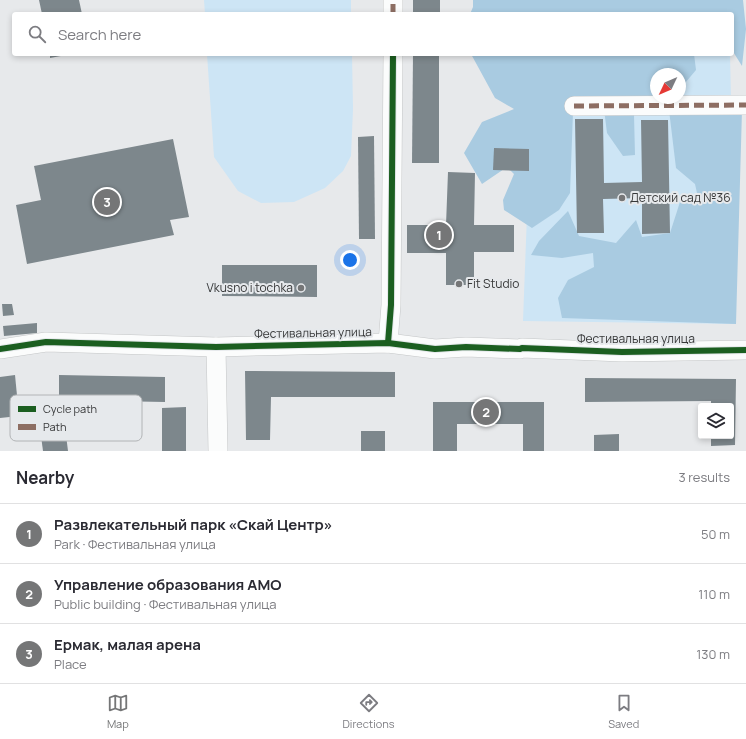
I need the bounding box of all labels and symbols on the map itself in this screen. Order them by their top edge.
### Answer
north arrow [650,68,686,104]
pin: 3 [94,187,120,217]
place label: Детский сад №36 [630,189,731,206]
marker: Детский сад №36 [617,193,627,203]
pin: 1 [426,220,452,250]
your location [340,250,360,270]
place label: Fit Studio [467,275,519,292]
place label: Vkusno i tochka [207,279,293,296]
marker: Fit Studio [454,279,464,289]
marker: Vkusno i tochka [296,283,306,293]
street label: Фестивальная улица [254,323,372,342]
street label: Фестивальная улица [577,330,695,347]
legend [10,395,142,441]
pin: 2 [473,397,499,427]
text: Cycle path [43,401,97,416]
text: Path [43,419,66,434]

